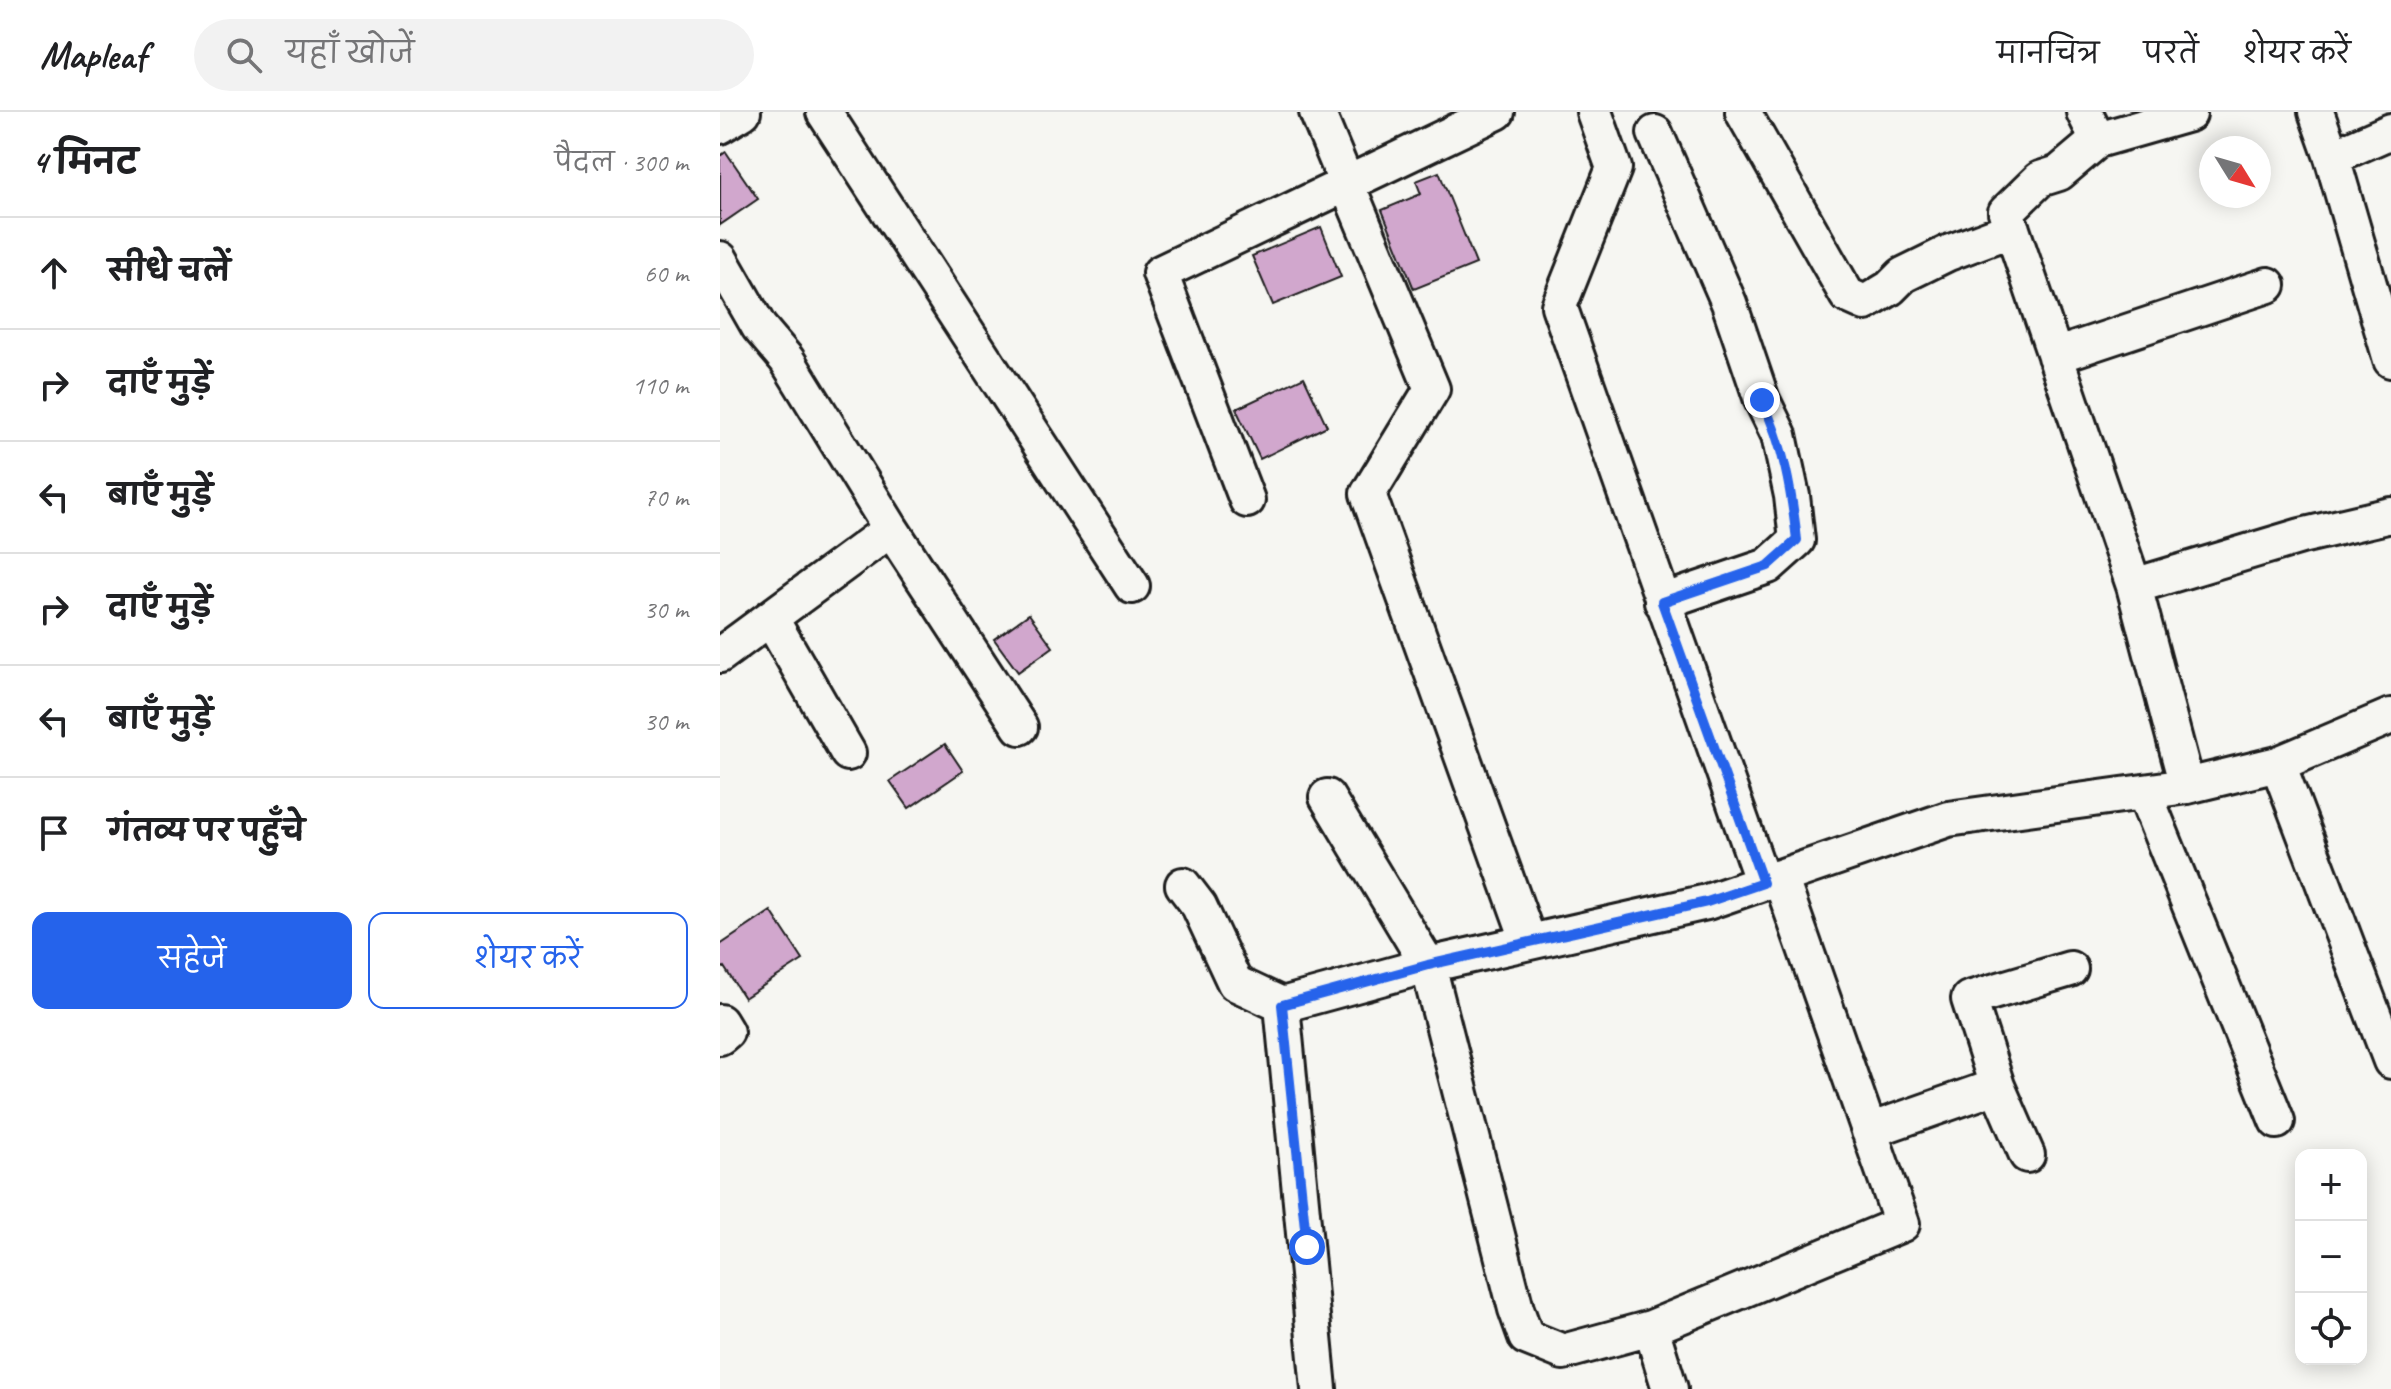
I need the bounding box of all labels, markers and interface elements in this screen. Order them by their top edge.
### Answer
search box [194,19,754,91]
text: Mapleaf [40,32,146,79]
icon: search [222,33,266,77]
text: यहाँ खोजें [286,34,414,72]
text: मानचित्र [1997,36,2099,71]
text: परतें [2143,36,2198,71]
text: शेयर करें [2242,36,2351,71]
north arrow [2199,136,2271,208]
text: 4 मिनट [32,140,138,183]
text: पैदल · 300 m [554,146,688,179]
icon: ahead [32,251,76,295]
text: सीधे चलें [108,252,230,290]
text: 60 m [644,257,688,290]
icon: right [32,363,76,407]
text: दाएँ मुड़ें [108,364,212,402]
text: 110 m [632,369,688,402]
route end [1744,382,1780,418]
icon: left [32,475,76,519]
text: बाएँ मुड़ें [108,476,213,514]
text: 70 m [644,481,688,514]
icon: right [32,587,76,631]
text: दाएँ मुड़ें [108,588,212,626]
text: 30 m [644,593,688,626]
icon: left [32,699,76,743]
text: बाएँ मुड़ें [108,700,213,738]
text: 30 m [644,705,688,738]
icon: arrive [32,811,76,855]
text: गंतव्य पर पहुँचे [108,812,305,850]
button: सहेजें [32,912,352,1009]
button: शेयर करें [368,912,688,1009]
map controls [2295,1149,2367,1365]
button: + [2295,1149,2367,1221]
button: − [2295,1221,2367,1293]
route start [1289,1229,1325,1265]
button: locate [2295,1293,2367,1365]

